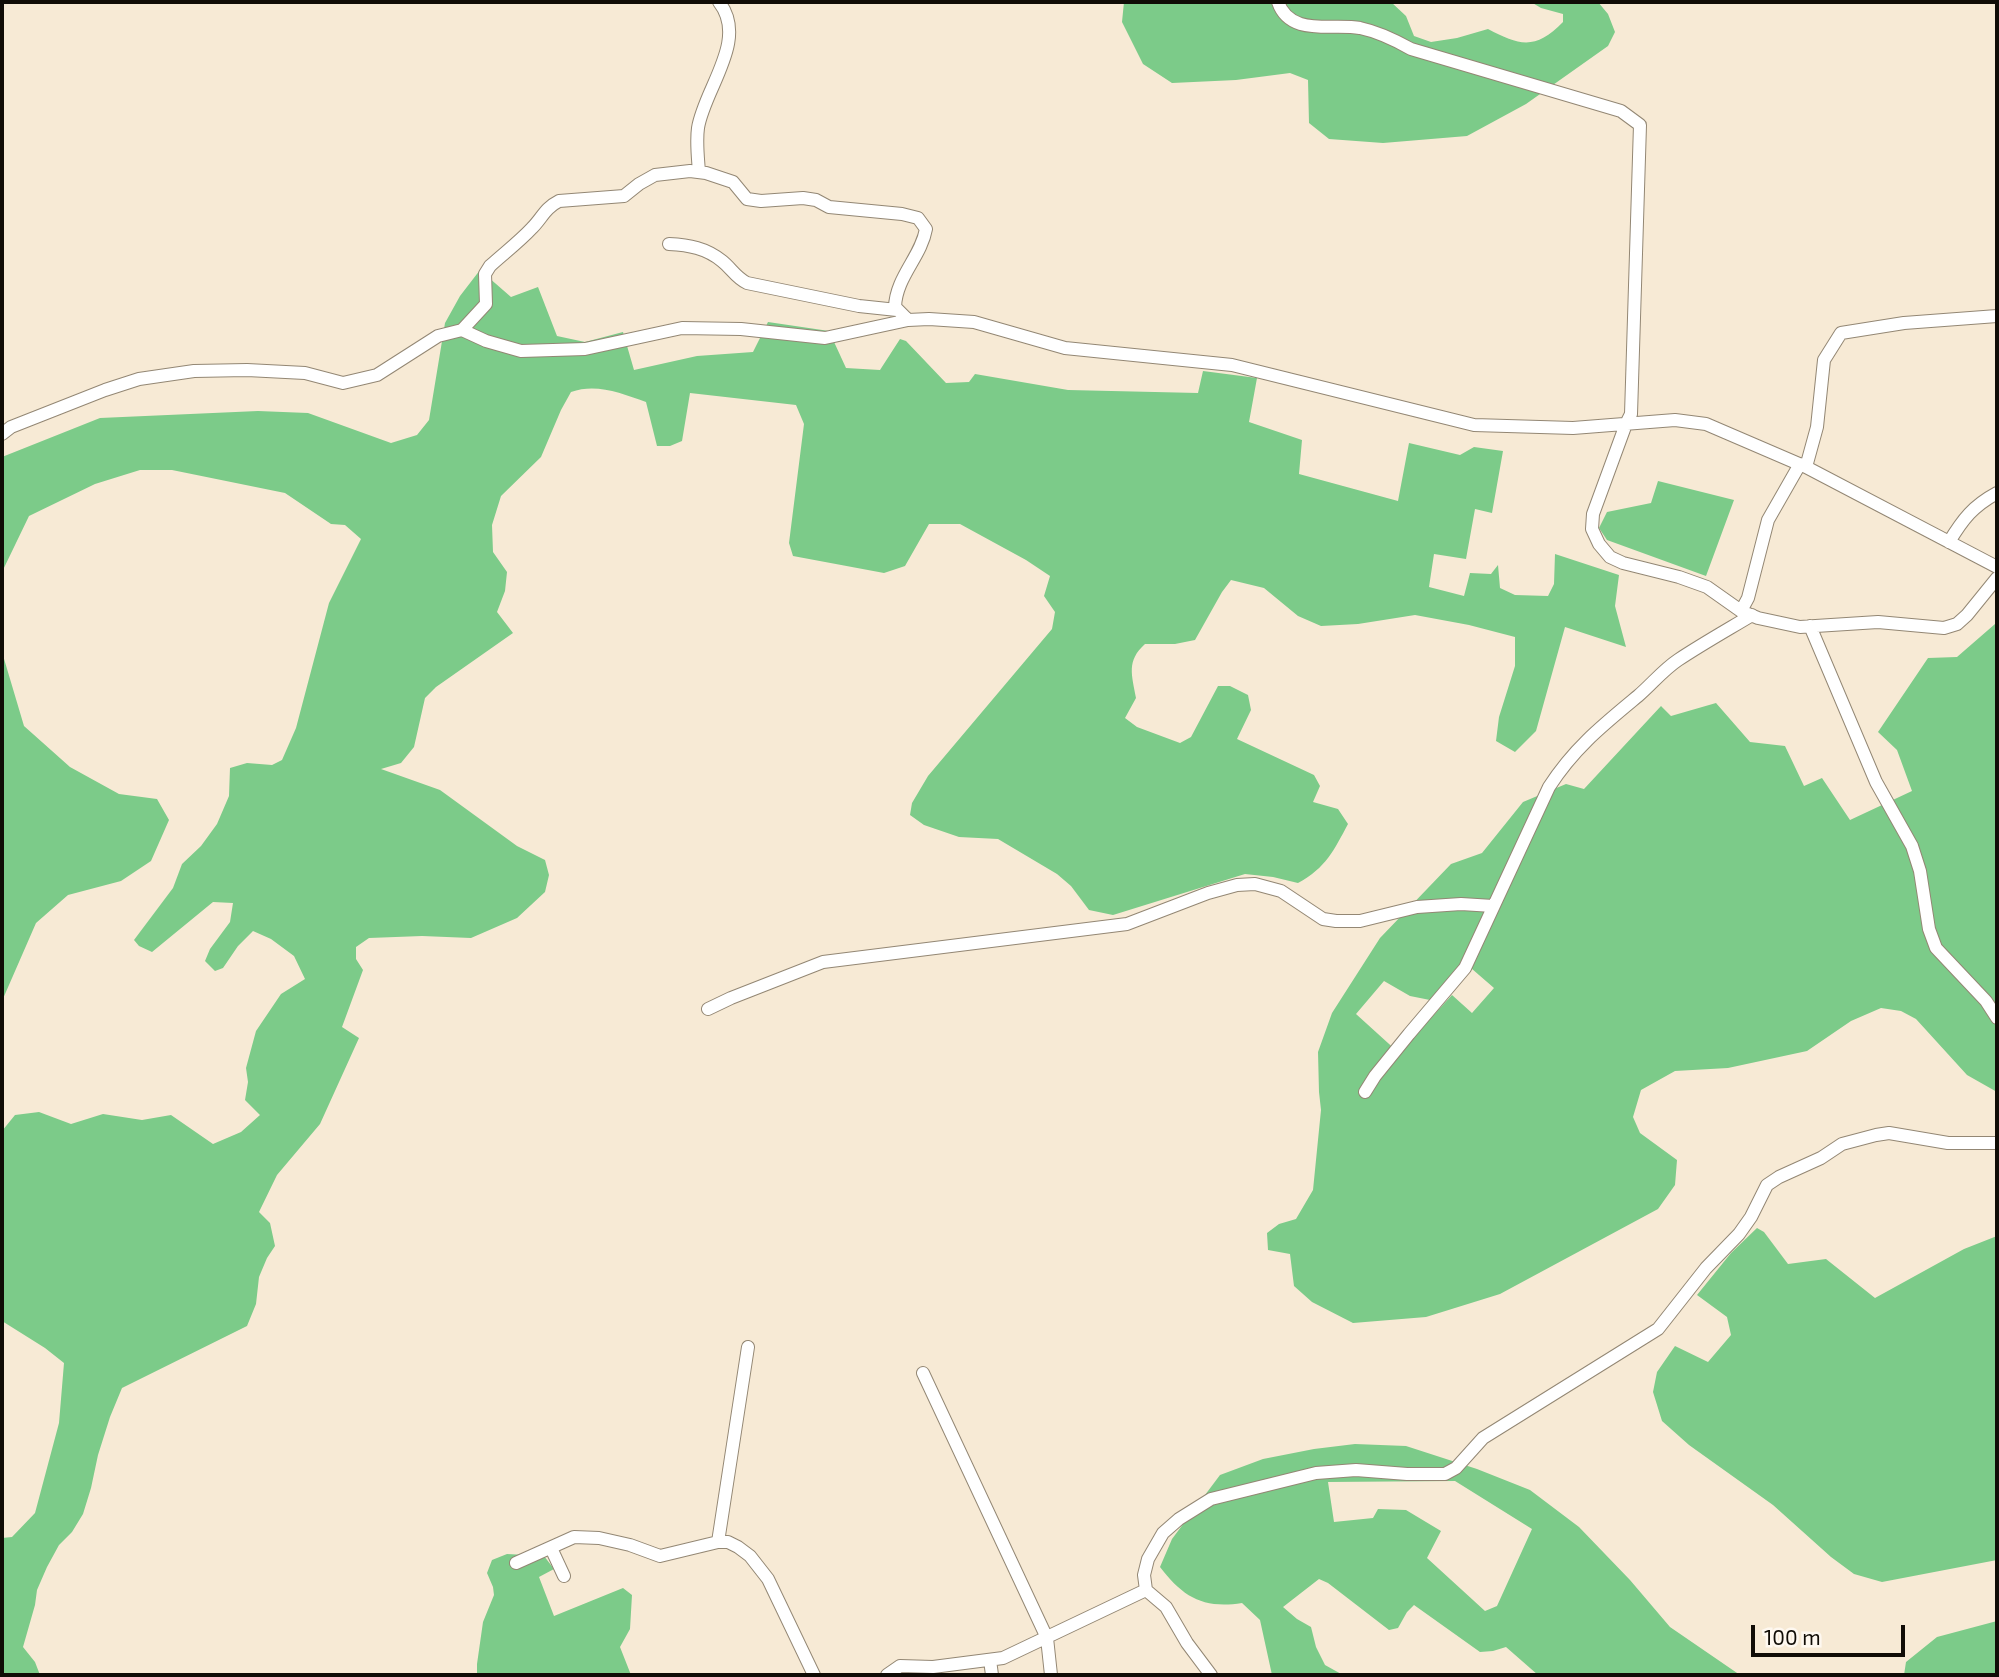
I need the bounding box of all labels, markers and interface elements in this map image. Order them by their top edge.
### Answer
scale bar [1754,1610,1908,1654]
text: 100 m [1764,1624,1821,1649]

